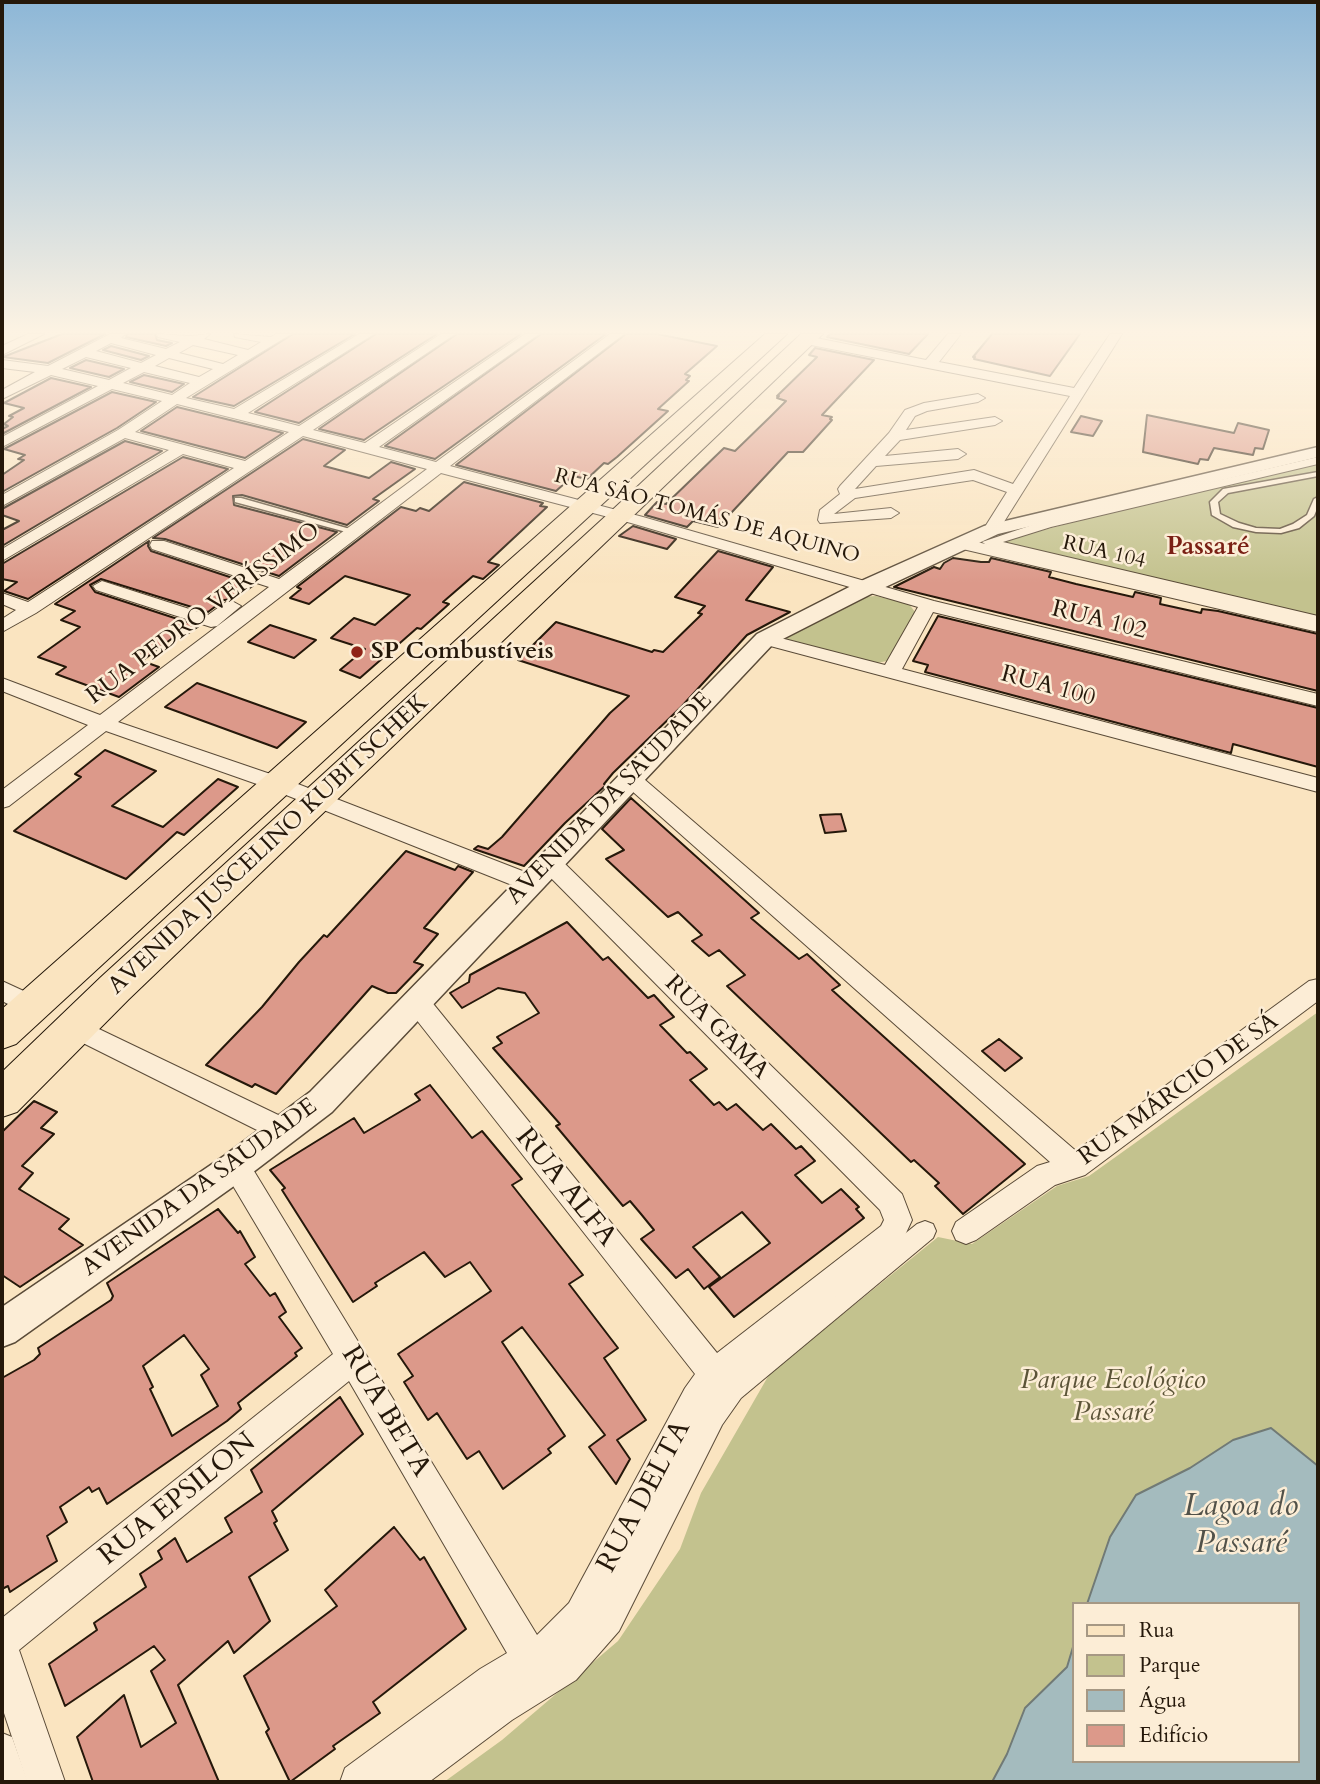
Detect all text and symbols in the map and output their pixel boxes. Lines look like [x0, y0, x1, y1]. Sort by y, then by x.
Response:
street label: RUA SÃO TOMÁS DE AQUINO [552, 464, 862, 570]
street label: RUA PEDRO VERÍSSIMO [82, 517, 326, 711]
street label: RUA 104 [1060, 531, 1148, 575]
district label: Passaré [1166, 532, 1250, 564]
street label: RUA 102 [1049, 595, 1149, 647]
place label: SP Combustíveis [371, 638, 554, 666]
marker: SP Combustíveis [349, 644, 365, 660]
street label: RUA 100 [998, 661, 1098, 713]
street label: AVENIDA DA SAUDADE [501, 687, 719, 911]
street label: AVENIDA JUSCELINO KUBITSCHEK [103, 689, 435, 1001]
street label: RUA GAMA [658, 970, 774, 1086]
street label: RUA MÁRCIO DE SÁ [1074, 1008, 1284, 1172]
street label: AVENIDA DA SAUDADE [77, 1093, 323, 1283]
street label: RUA ALFA [507, 1122, 623, 1254]
street label: RUA BETA [333, 1341, 437, 1483]
park label: Parque Ecológico Passaré [1020, 1365, 1206, 1431]
street label: RUA DELTA [591, 1415, 699, 1579]
street label: RUA EPSILON [93, 1426, 263, 1574]
water label: Lagoa do Passaré [1184, 1489, 1298, 1564]
legend [1072, 1602, 1299, 1763]
text: Rua [1139, 1616, 1174, 1645]
text: Parque [1139, 1651, 1200, 1680]
text: Água [1139, 1686, 1186, 1715]
text: Edifício [1139, 1721, 1208, 1750]

